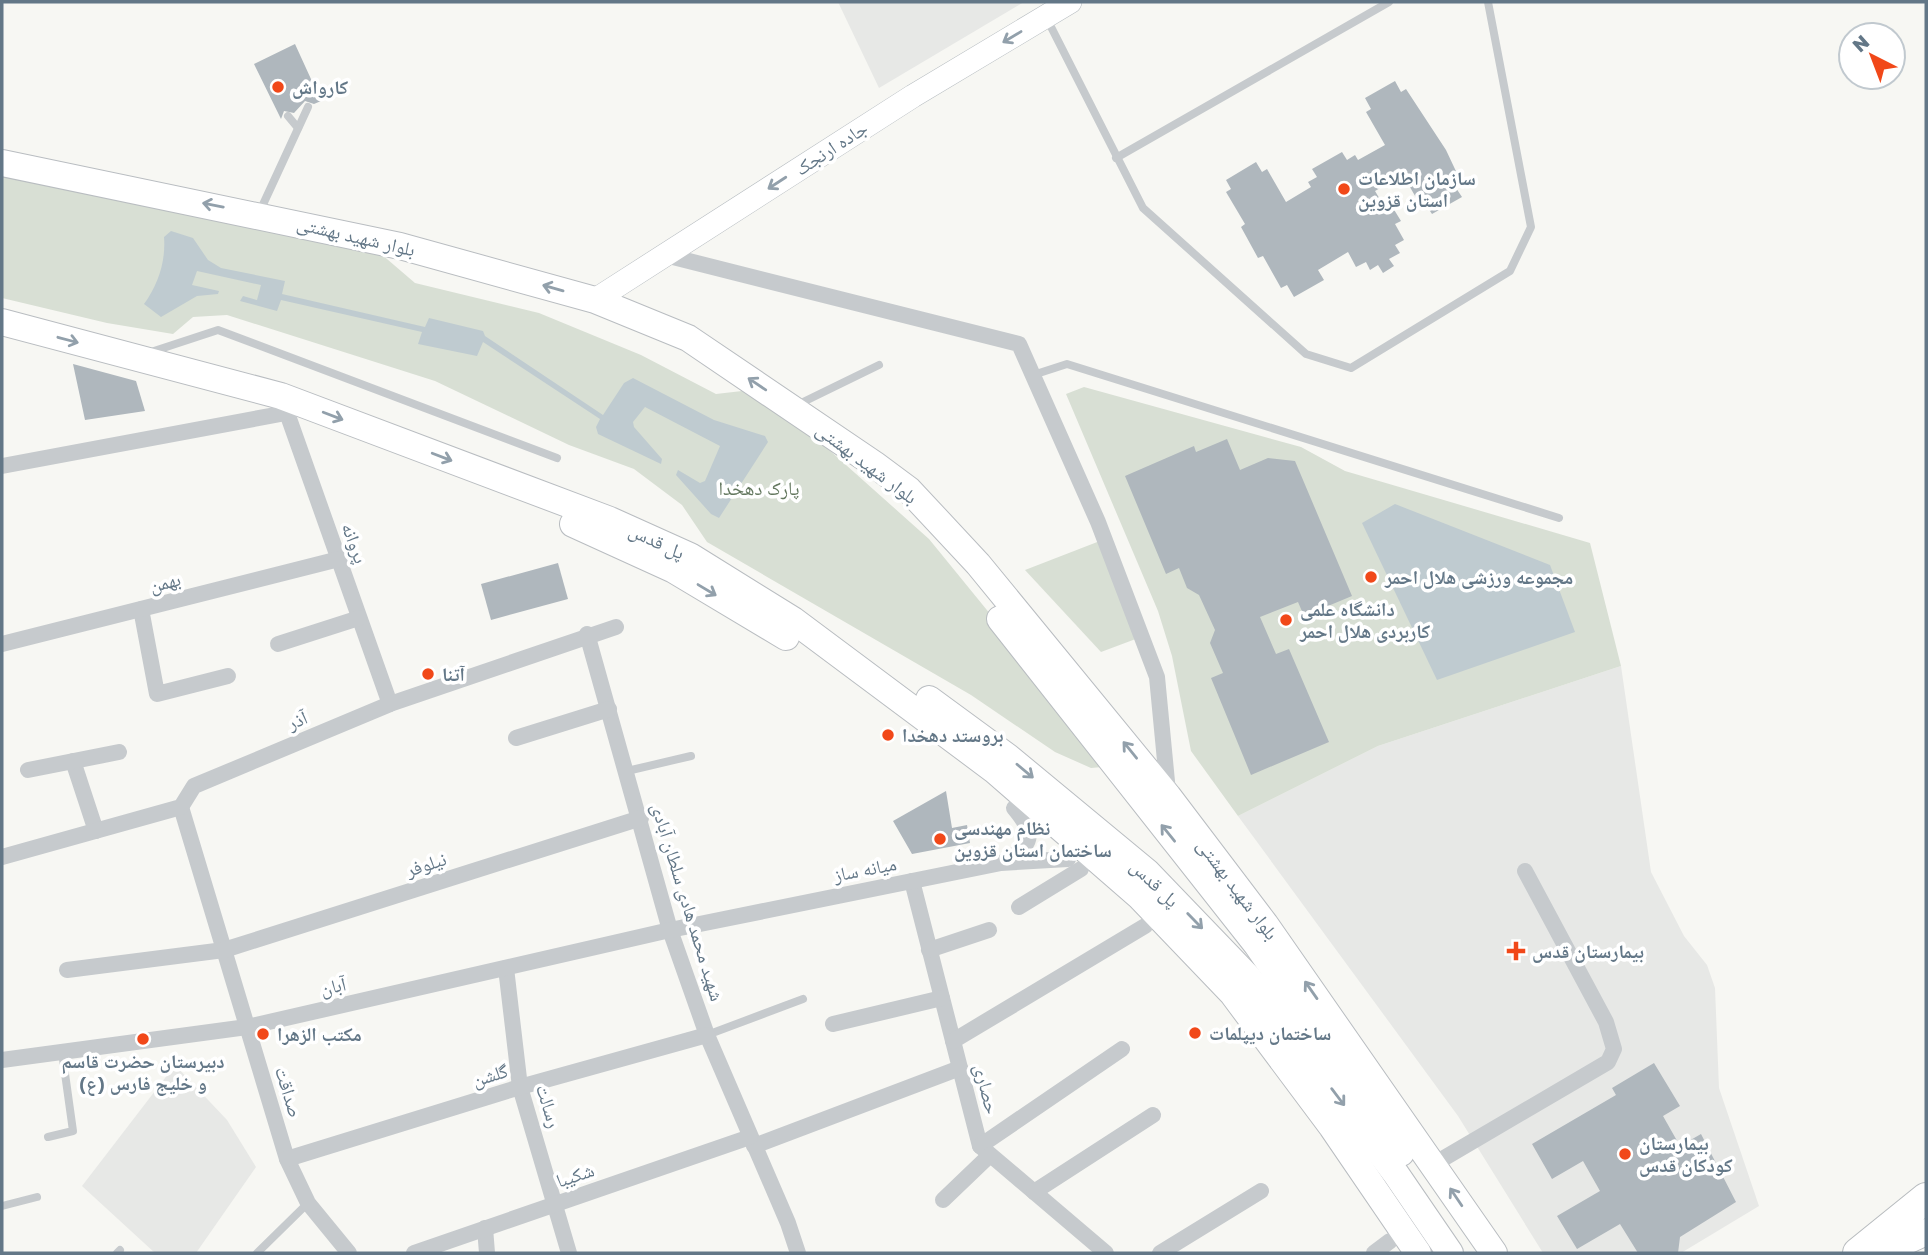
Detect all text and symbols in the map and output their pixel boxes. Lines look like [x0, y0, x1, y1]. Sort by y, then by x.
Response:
north arrow [1837, 21, 1907, 91]
one-way arrow [1002, 30, 1022, 44]
text: N [1847, 30, 1873, 56]
place label: کارواش [292, 75, 349, 99]
marker: کارواش [270, 79, 286, 95]
street label: جاده ارنجک [790, 116, 872, 180]
place label: سازمان اطلاعات استان قزوین [1358, 166, 1476, 212]
one-way arrow [768, 176, 788, 190]
marker: سازمان اطلاعات استان قزوین [1336, 181, 1352, 197]
one-way arrow [202, 198, 225, 211]
street label: بلوار شهید بهشتی [295, 211, 417, 261]
one-way arrow [542, 281, 564, 294]
one-way arrow [56, 334, 78, 347]
one-way arrow [748, 377, 767, 391]
one-way arrow [322, 410, 344, 423]
street label: بلوار شهید بهشتی [812, 417, 922, 509]
one-way arrow [431, 452, 453, 465]
park label: پارک دهخدا [719, 476, 799, 500]
street label: پل قدس [625, 518, 689, 564]
street label: پروانه [336, 519, 373, 567]
place label: مجموعه ورزشی هلال احمر [1384, 565, 1573, 589]
street label: بهمن [147, 567, 183, 597]
marker: مجموعه ورزشی هلال احمر [1363, 569, 1379, 585]
one-way arrow [697, 583, 717, 597]
place label: دانشگاه علمی کاربردی هلال احمر [1299, 597, 1431, 643]
marker: دانشگاه علمی کاربردی هلال احمر [1278, 612, 1294, 628]
place label: آتنا [442, 662, 466, 685]
marker: آتنا [420, 666, 436, 682]
street label: آذر [282, 705, 312, 735]
place label: بروستد دهخدا [902, 723, 1003, 747]
marker: بروستد دهخدا [880, 727, 896, 743]
one-way arrow [1123, 742, 1138, 760]
one-way arrow [1015, 763, 1033, 778]
street label: شهید محمد هادی سلطان آبادی [646, 800, 730, 1004]
place label: نظام مهندسی ساختمان استان قزوین [954, 816, 1112, 862]
one-way arrow [1160, 824, 1175, 842]
marker: نظام مهندسی ساختمان استان قزوین [932, 831, 948, 847]
street label: بلوار شهید بهشتی [1192, 834, 1284, 944]
street label: نیلوفر [402, 846, 449, 882]
street label: میانه ساز [831, 851, 898, 887]
street label: پل قدس [1125, 854, 1184, 912]
one-way arrow [1186, 913, 1203, 930]
place label: بیمارستان قدس [1532, 939, 1644, 963]
marker: بیمارستان قدس [1506, 941, 1526, 961]
street label: آبان [318, 971, 349, 1001]
one-way arrow [1304, 981, 1319, 1000]
place label: ساختمان دیپلمات [1209, 1021, 1331, 1045]
place label: مکتب الزهرا [277, 1022, 362, 1046]
marker: ساختمان دیپلمات [1187, 1025, 1203, 1041]
marker: مکتب الزهرا [255, 1026, 271, 1042]
marker: دبیرستان حضرت قاسم (ع) و خلیج فارس [135, 1031, 151, 1047]
place label: دبیرستان حضرت قاسم (ع) و خلیج فارس [61, 1049, 225, 1096]
street label: گلشن [469, 1058, 511, 1092]
street label: حصاری [969, 1061, 1005, 1117]
street label: صداقت [271, 1064, 308, 1120]
street label: رسالت [531, 1081, 567, 1131]
one-way arrow [1331, 1087, 1346, 1106]
place label: بیمارستان کودکان قدس [1639, 1131, 1733, 1177]
marker: بیمارستان کودکان قدس [1617, 1146, 1633, 1162]
street label: شکیبا [553, 1157, 597, 1192]
one-way arrow [1449, 1188, 1463, 1207]

